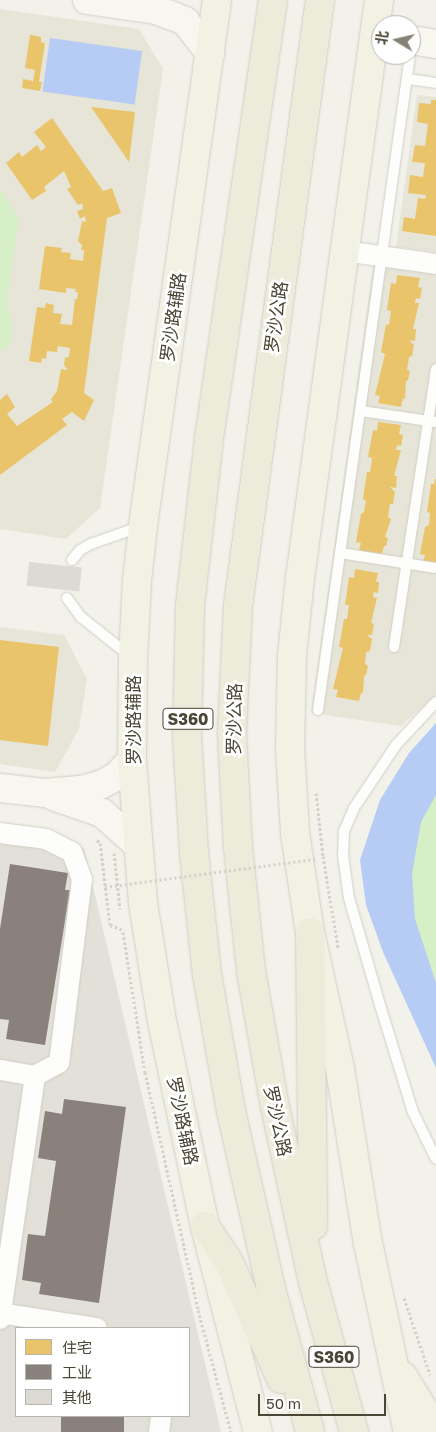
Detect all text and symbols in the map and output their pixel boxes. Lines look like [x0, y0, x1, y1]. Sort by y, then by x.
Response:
north arrow [371, 15, 421, 65]
text: 北 [372, 29, 391, 46]
street label: 罗沙路辅路 [156, 271, 190, 363]
street label: 罗沙公路 [260, 280, 292, 354]
street label: 罗沙路辅路 [122, 675, 144, 765]
street label: 罗沙公路 [223, 683, 245, 755]
road number: S360 [162, 706, 214, 732]
street label: 罗沙路辅路 [163, 1075, 203, 1167]
street label: 罗沙公路 [260, 1084, 296, 1158]
legend [15, 1327, 190, 1417]
text: 住宅 [62, 1338, 92, 1356]
road number: S360 [308, 1344, 360, 1370]
text: 工业 [62, 1363, 92, 1381]
scale bar [261, 1384, 388, 1416]
text: 其他 [62, 1388, 92, 1406]
text: 50 m [266, 1394, 301, 1412]

